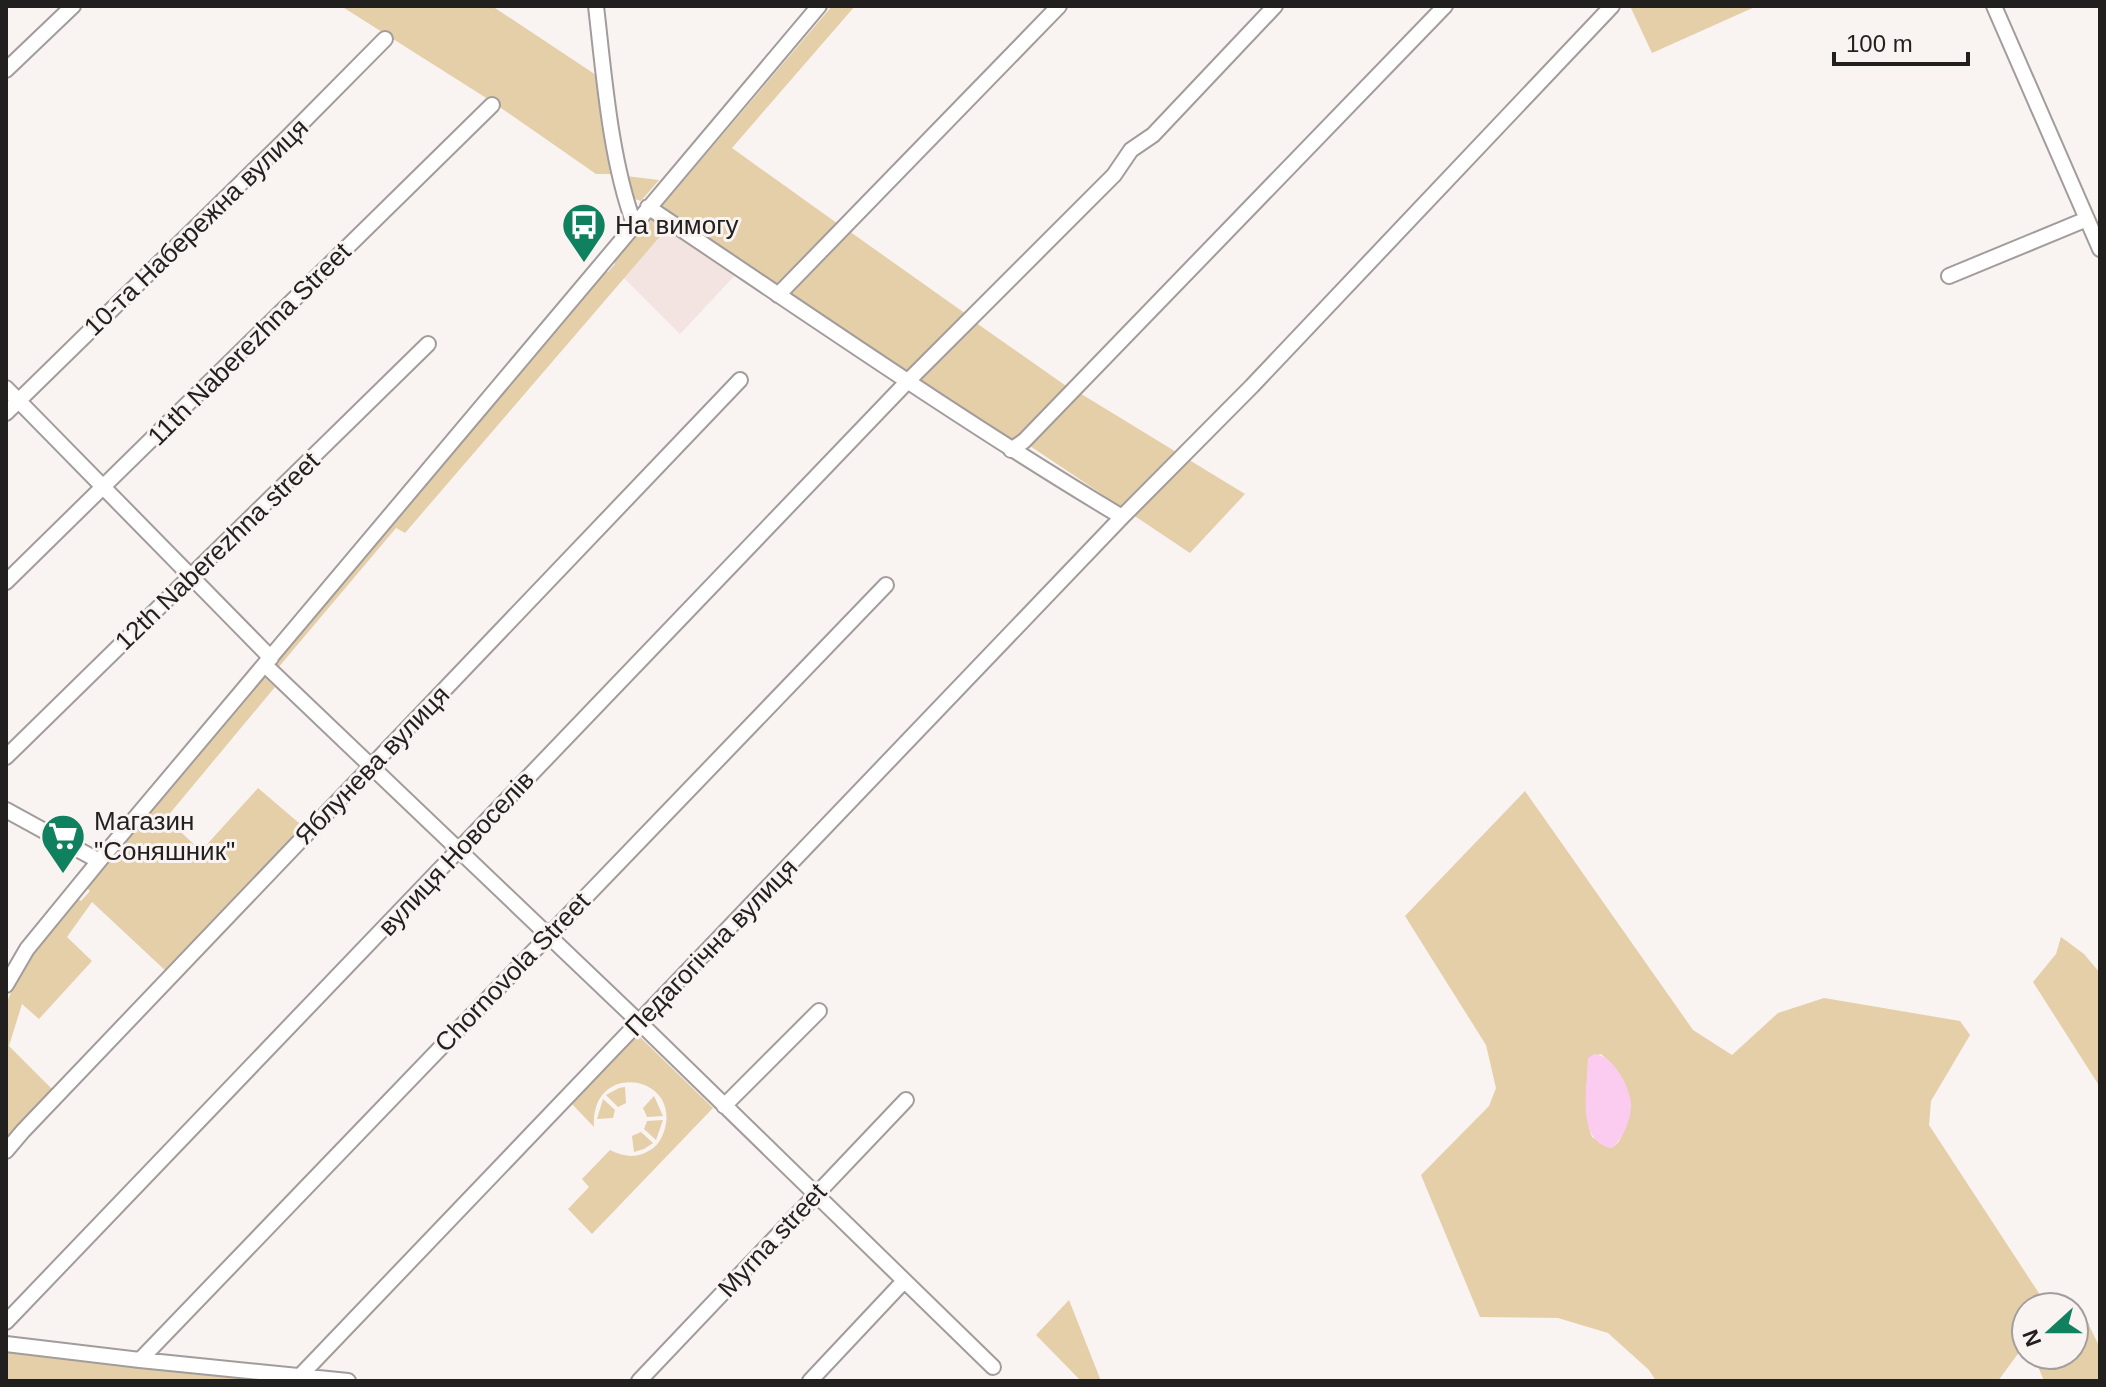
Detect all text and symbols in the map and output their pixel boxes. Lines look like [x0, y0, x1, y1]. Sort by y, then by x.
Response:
scale bar [1834, 16, 1968, 66]
text: 100 m [1846, 30, 1913, 57]
street label: 10-та Набережна вулиця [78, 112, 314, 342]
bus stop icon: На вимогу [560, 201, 608, 264]
place label: На вимогу [615, 210, 739, 240]
street label: 11th Naberezhna Street [141, 236, 357, 452]
street label: 12th Naberezhna street [109, 445, 326, 656]
street label: Яблунева вулиця [289, 679, 455, 851]
street label: вулиця Новоселів [372, 764, 540, 942]
place label: Магазин "Соняшник" [94, 806, 235, 866]
supermarket icon: Магазин "Соняшник" [39, 812, 87, 875]
street label: Педагогічна вулиця [619, 852, 803, 1042]
street label: Chornovola Street [428, 886, 596, 1058]
street label: Myrna street [712, 1176, 833, 1303]
north arrow [2010, 1291, 2090, 1371]
text: N [2017, 1326, 2046, 1350]

